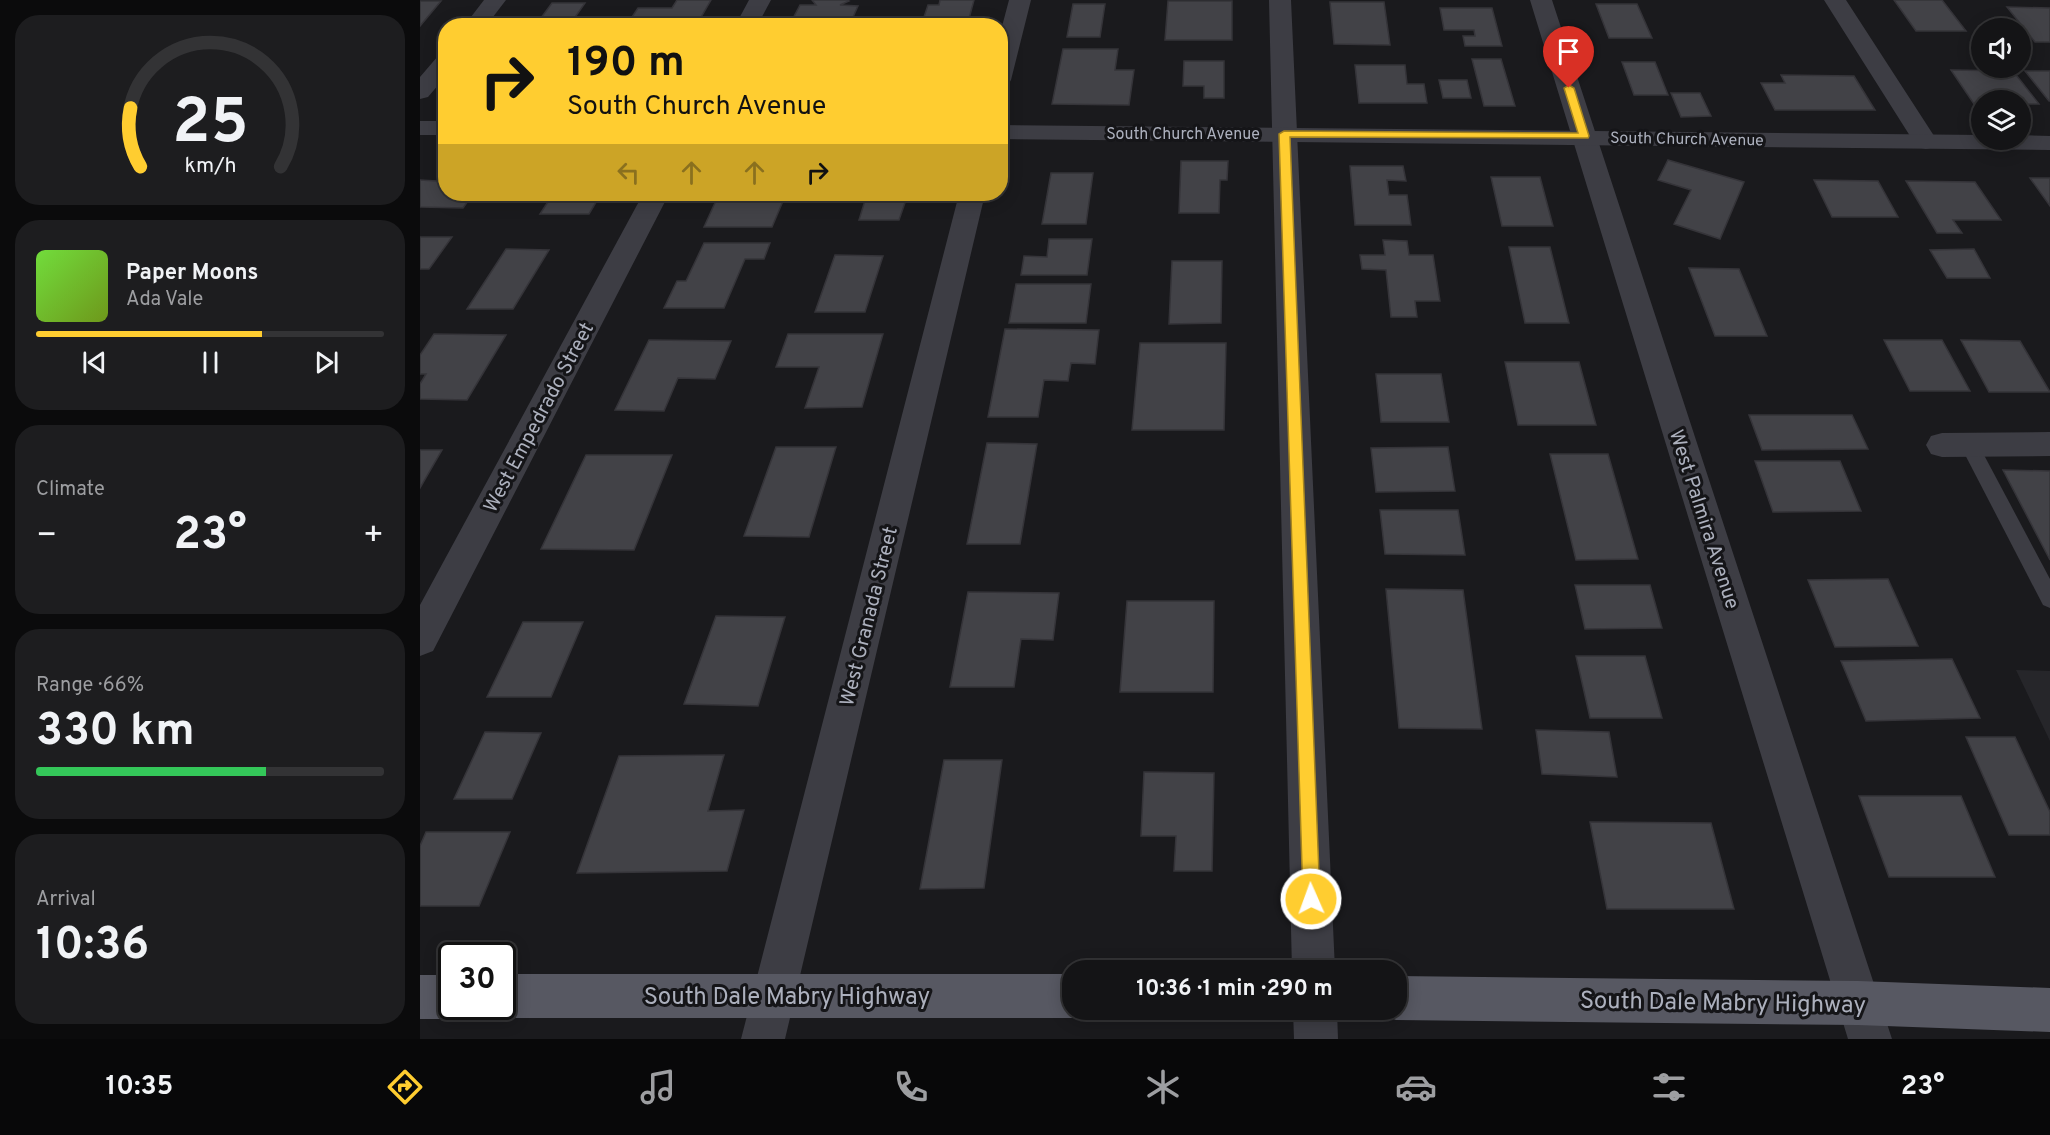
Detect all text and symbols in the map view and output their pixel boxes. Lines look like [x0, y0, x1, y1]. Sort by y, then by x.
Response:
map controls [1971, 18, 2031, 150]
button: sound [1971, 18, 2031, 78]
pin [1543, 26, 1594, 88]
icon: arrive [1552, 35, 1585, 68]
text: 190 m [567, 38, 685, 91]
icon: right [468, 42, 546, 120]
text: 25 [172, 86, 248, 165]
text: South Church Avenue [567, 90, 826, 124]
button: layers [1971, 90, 2031, 150]
street label: South Church Avenue [1106, 125, 1260, 145]
street label: South Church Avenue [1610, 129, 1764, 151]
text: km/h [184, 153, 236, 180]
icon: left [612, 156, 645, 189]
icon: ahead [675, 156, 708, 189]
icon: ahead [738, 156, 771, 189]
icon: right [801, 156, 834, 189]
text: Paper Moons [126, 260, 258, 287]
text: Ada Vale [126, 287, 203, 313]
street label: West Empedrado Street [479, 318, 601, 518]
icon: previous [78, 346, 111, 379]
icon: pause [194, 346, 227, 379]
icon: next [310, 346, 343, 379]
street label: West Palmira Avenue [1662, 427, 1744, 613]
text: Climate [36, 477, 105, 503]
text: 23° [173, 508, 247, 565]
text: − [36, 516, 57, 558]
text: + [363, 516, 384, 558]
street label: West Granada Street [835, 524, 905, 709]
text: Range · 66% [36, 673, 144, 699]
text: 330 km [36, 704, 195, 761]
position arrow [1279, 867, 1343, 931]
text: Arrival [36, 887, 96, 913]
text: 10:36 [36, 918, 149, 975]
speed limit sign: 30 [438, 942, 516, 1020]
text: 10:36 · 1 min · 290 m [1136, 976, 1333, 1003]
street label: South Dale Mabry Highway [644, 983, 930, 1013]
street label: South Dale Mabry Highway [1580, 987, 1866, 1021]
icon: directions [384, 1066, 426, 1108]
icon: music [637, 1066, 679, 1108]
icon: phone [890, 1066, 932, 1108]
icon: climate [1142, 1066, 1184, 1108]
icon: car [1395, 1066, 1437, 1108]
icon: filters [1648, 1066, 1690, 1108]
text: 10:35 [105, 1070, 173, 1104]
text: 23° [1901, 1070, 1945, 1104]

